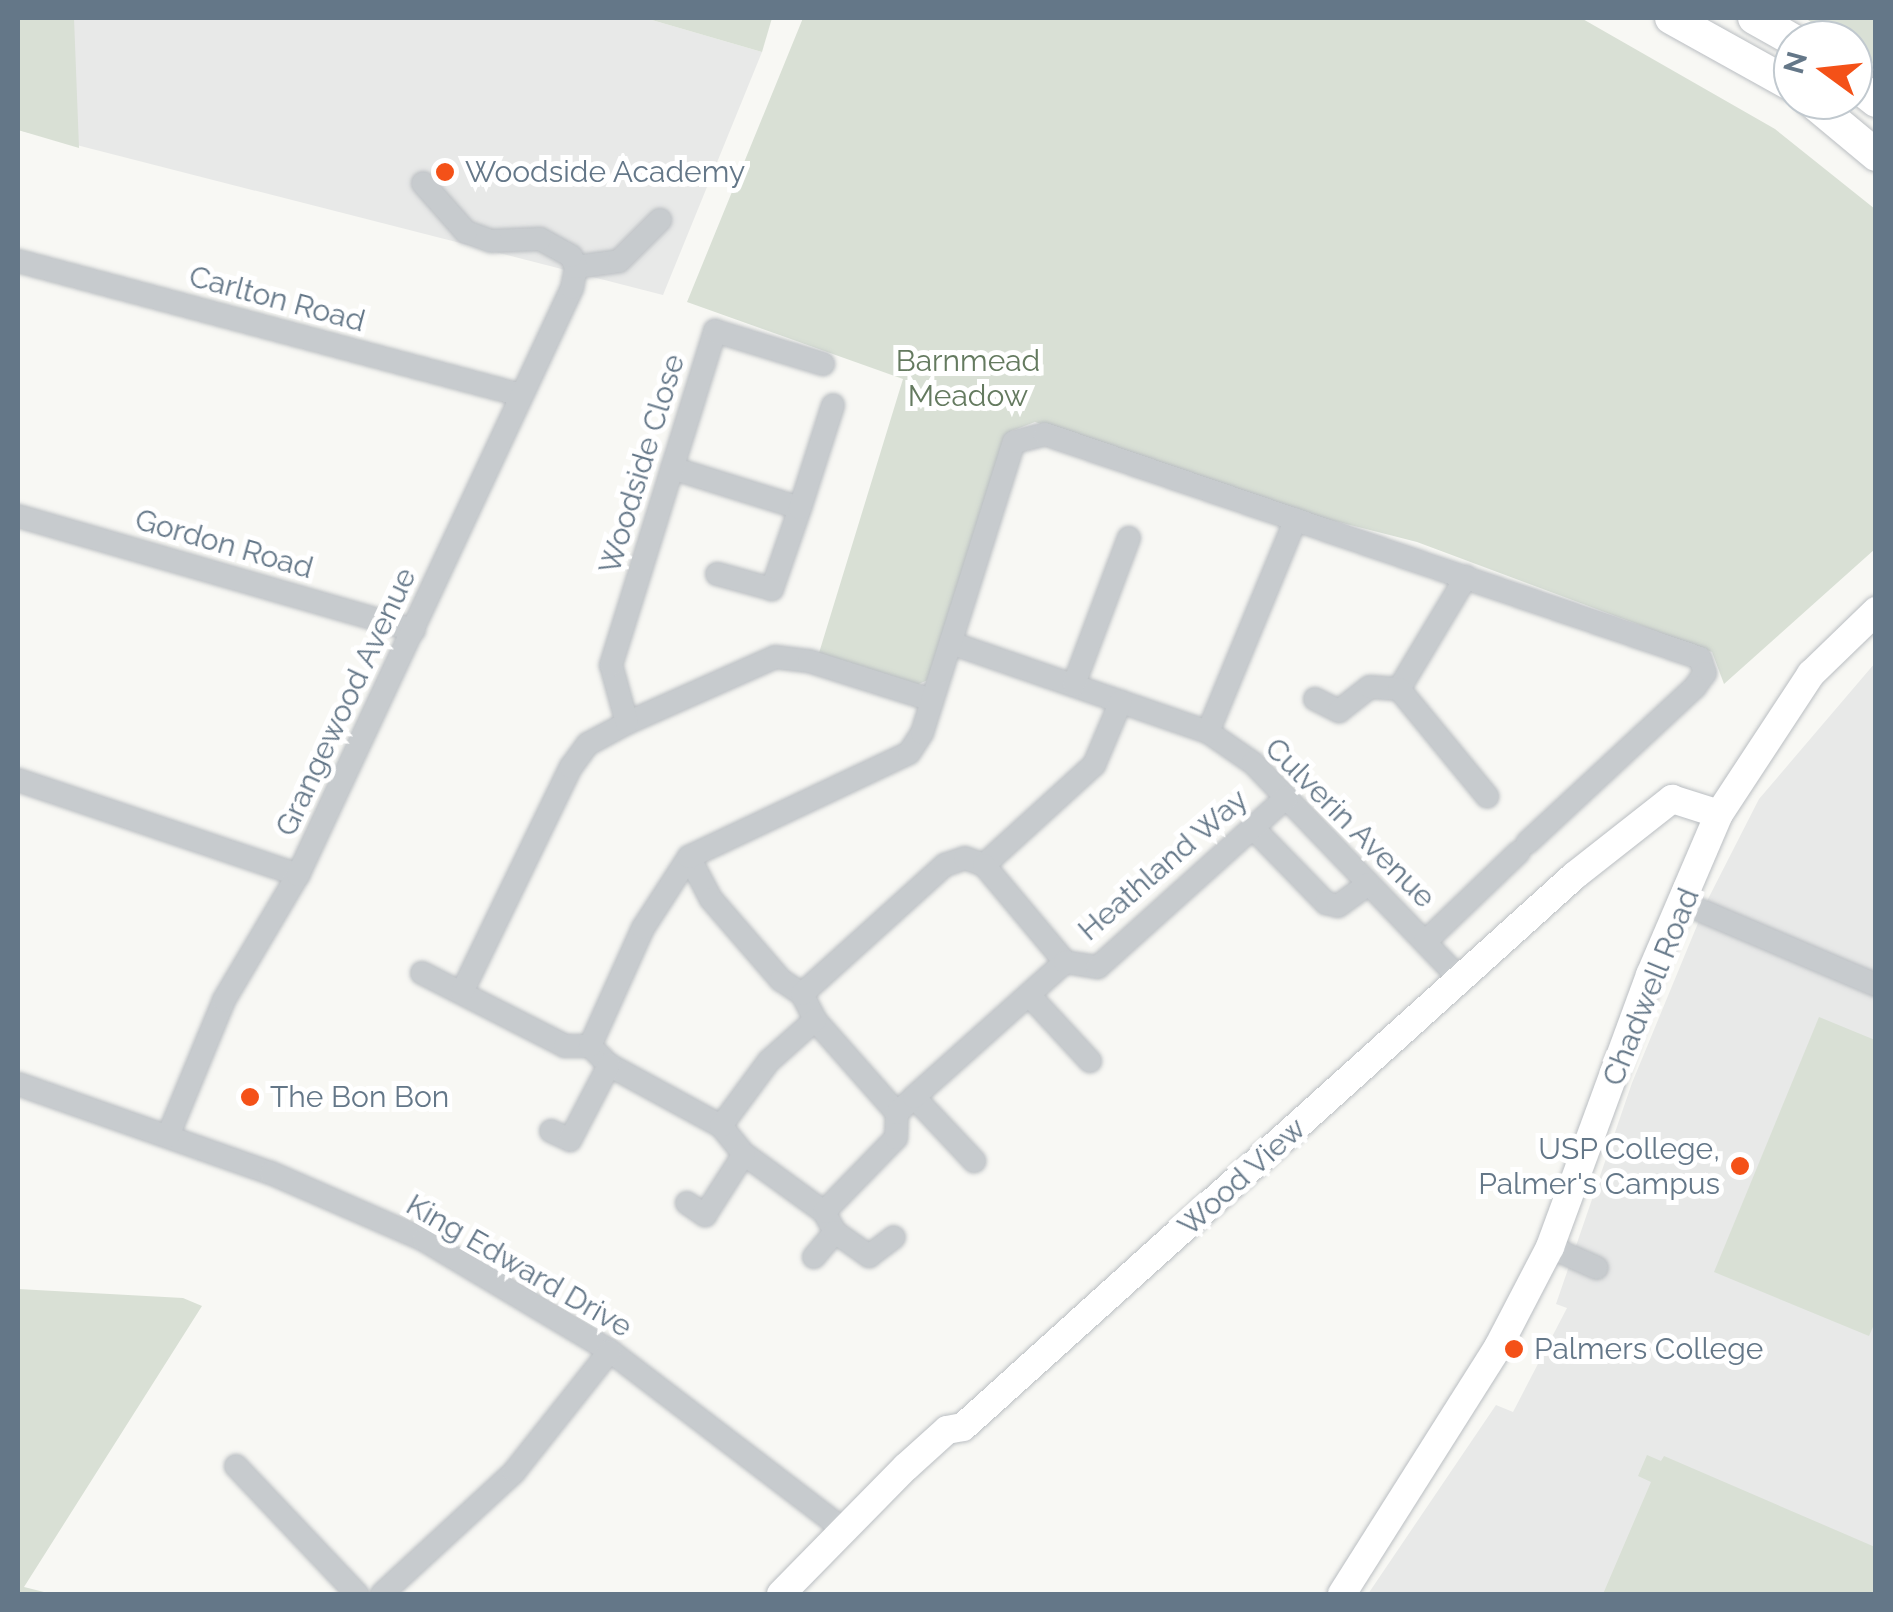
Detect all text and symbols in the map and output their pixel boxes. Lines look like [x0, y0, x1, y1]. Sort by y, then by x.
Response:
north arrow [1773, 20, 1873, 120]
text: N [1777, 48, 1814, 77]
place label: Woodside Academy [465, 154, 746, 190]
marker: Woodside Academy [434, 161, 456, 183]
street label: Carlton Road [185, 258, 369, 340]
park label: Barnmead Meadow [896, 343, 1040, 414]
street label: Woodside Close [592, 350, 692, 578]
street label: Gordon Road [131, 501, 317, 587]
street label: Grangewood Avenue [268, 562, 424, 842]
street label: Culverin Avenue [1257, 730, 1443, 916]
street label: Heathland Way [1071, 781, 1255, 949]
street label: Chadwell Road [1595, 883, 1707, 1091]
place label: The Bon Bon [270, 1079, 449, 1115]
marker: The Bon Bon [239, 1086, 261, 1108]
street label: Wood View [1171, 1110, 1313, 1244]
place label: USP College, Palmer's Campus [1478, 1131, 1720, 1202]
marker: USP College, Palmer's Campus [1729, 1155, 1751, 1177]
street label: King Edward Drive [400, 1187, 638, 1345]
place label: Palmers College [1534, 1331, 1763, 1367]
marker: Palmers College [1503, 1338, 1525, 1360]

